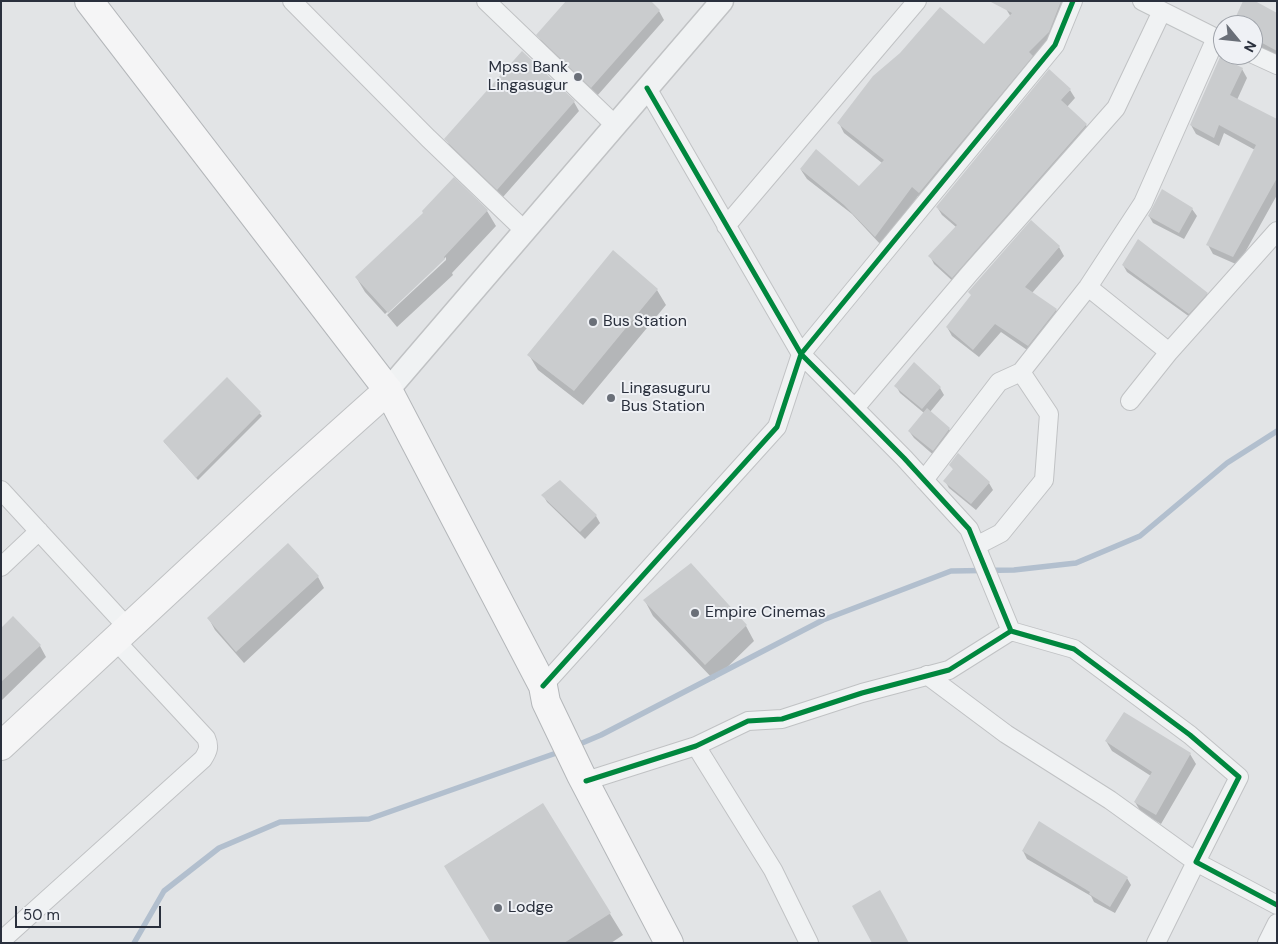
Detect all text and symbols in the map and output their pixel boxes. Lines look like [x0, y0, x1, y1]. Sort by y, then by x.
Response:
north arrow [1213, 15, 1263, 65]
text: N [1240, 38, 1261, 55]
place label: Mpss Bank Lingasugur [488, 58, 568, 96]
marker: Mpss Bank Lingasugur [572, 71, 584, 83]
place label: Bus Station [603, 312, 687, 332]
marker: Bus Station [587, 316, 599, 328]
place label: Lingasuguru Bus Station [621, 379, 710, 417]
marker: Lingasuguru Bus Station [605, 392, 617, 404]
place label: Empire Cinemas [705, 603, 826, 623]
marker: Empire Cinemas [689, 607, 701, 619]
scale bar [18, 896, 164, 928]
place label: Lodge [508, 898, 553, 918]
marker: Lodge [492, 902, 504, 914]
text: 50 m [23, 905, 60, 925]

